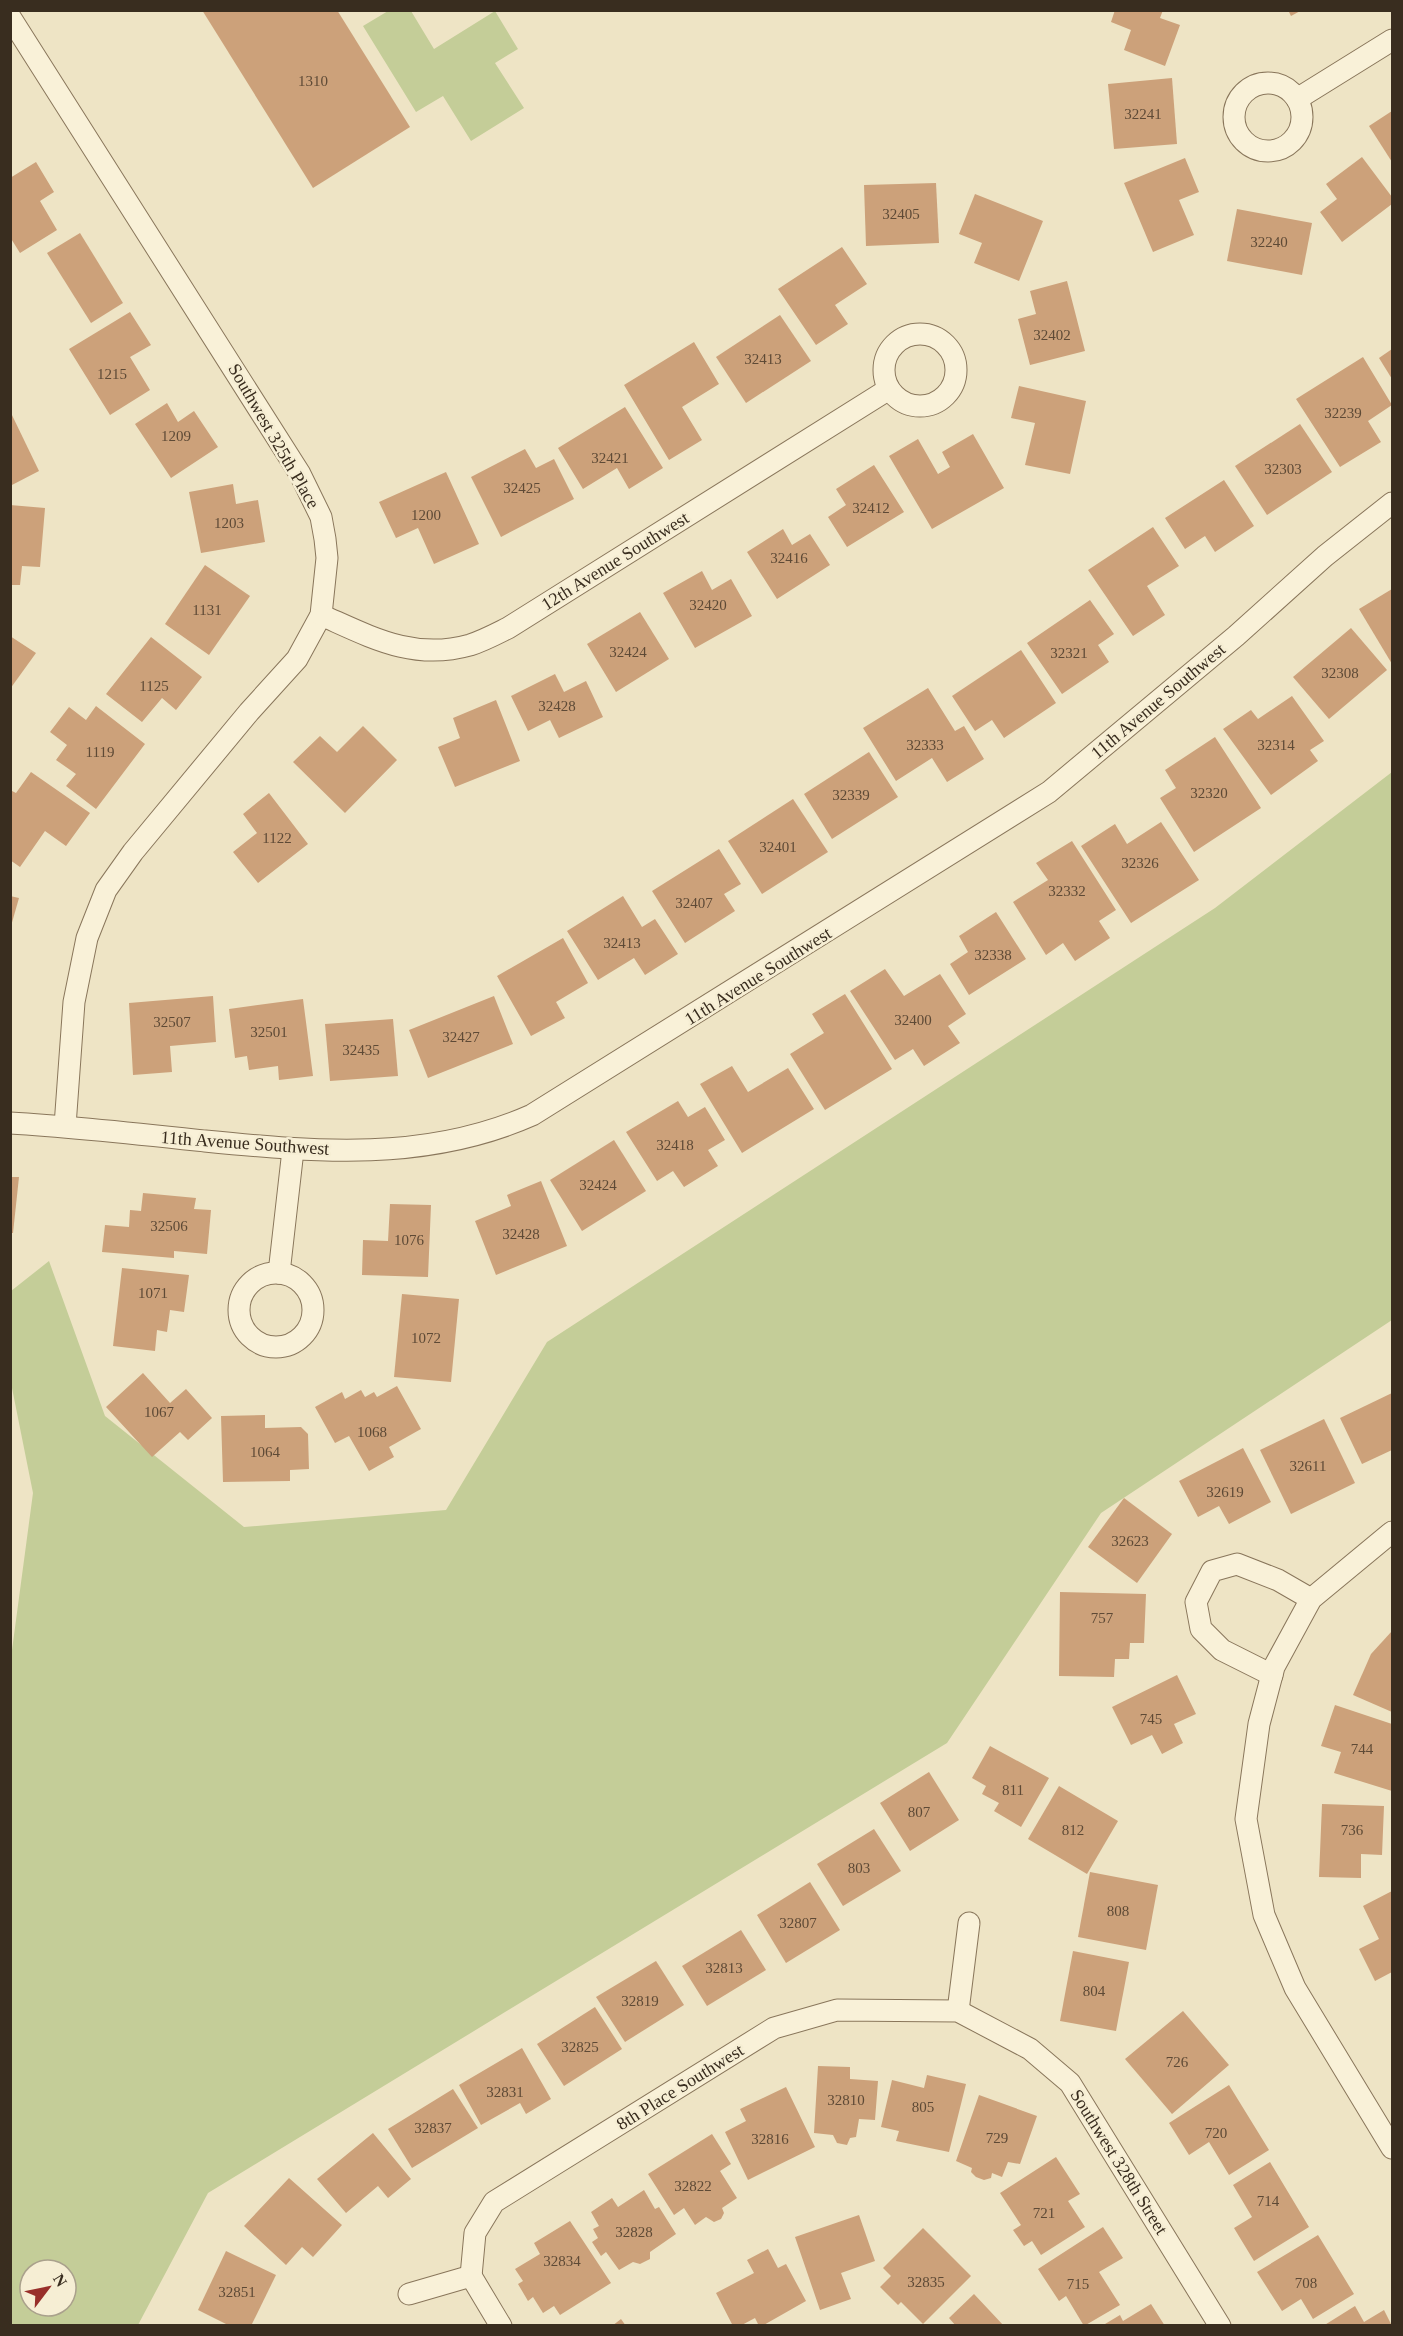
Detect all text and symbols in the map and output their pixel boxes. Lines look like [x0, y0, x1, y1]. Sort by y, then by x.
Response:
house number: 1310 [298, 73, 328, 89]
house number: 32241 [1124, 106, 1162, 122]
house number: 32405 [882, 206, 920, 222]
house number: 32240 [1250, 234, 1288, 250]
house number: 32402 [1033, 327, 1071, 343]
house number: 32413 [744, 351, 782, 367]
street label: Southwest 325th Place [224, 360, 324, 512]
house number: 1215 [97, 366, 127, 382]
house number: 32239 [1324, 405, 1362, 421]
house number: 1209 [161, 428, 191, 444]
house number: 32421 [591, 450, 629, 466]
house number: 32303 [1264, 461, 1302, 477]
house number: 32425 [503, 480, 541, 496]
house number: 32412 [852, 500, 890, 516]
house number: 1200 [411, 507, 441, 523]
street label: 12th Avenue Southwest [538, 508, 692, 614]
house number: 1203 [214, 515, 244, 531]
house number: 32416 [770, 550, 808, 566]
house number: 32420 [689, 597, 727, 613]
house number: 1131 [192, 602, 222, 618]
street label: 11th Avenue Southwest [1087, 639, 1229, 763]
house number: 32424 [609, 644, 647, 660]
house number: 32321 [1050, 645, 1088, 661]
house number: 32308 [1321, 665, 1359, 681]
house number: 1125 [139, 678, 169, 694]
house number: 32428 [538, 698, 576, 714]
house number: 32333 [906, 737, 944, 753]
house number: 32314 [1257, 737, 1295, 753]
house number: 1119 [86, 744, 114, 760]
house number: 32320 [1190, 785, 1228, 801]
house number: 32339 [832, 787, 870, 803]
house number: 1122 [262, 830, 292, 846]
house number: 32401 [759, 839, 797, 855]
house number: 32326 [1121, 855, 1159, 871]
house number: 32332 [1048, 883, 1086, 899]
house number: 32407 [675, 895, 713, 911]
street label: 11th Avenue Southwest [681, 923, 835, 1029]
house number: 32413 [603, 935, 641, 951]
house number: 32338 [974, 947, 1012, 963]
house number: 32400 [894, 1012, 932, 1028]
house number: 32507 [153, 1014, 191, 1030]
house number: 32501 [250, 1024, 288, 1040]
house number: 32427 [442, 1029, 480, 1045]
house number: 32435 [342, 1042, 380, 1058]
street label: 11th Avenue Southwest [160, 1127, 330, 1159]
house number: 32418 [656, 1137, 694, 1153]
house number: 32424 [579, 1177, 617, 1193]
house number: 32506 [150, 1218, 188, 1234]
house number: 32428 [502, 1226, 540, 1242]
house number: 1076 [394, 1232, 425, 1248]
house number: 1071 [138, 1285, 168, 1301]
house number: 1072 [411, 1330, 441, 1346]
house number: 1067 [144, 1404, 175, 1420]
house number: 1068 [357, 1424, 387, 1440]
house number: 1064 [250, 1444, 281, 1460]
house number: 32611 [1290, 1458, 1326, 1474]
house number: 32619 [1206, 1484, 1244, 1500]
house number: 32623 [1111, 1533, 1149, 1549]
house number: 757 [1091, 1610, 1114, 1626]
house number: 745 [1140, 1711, 1162, 1727]
house number: 744 [1351, 1741, 1374, 1757]
house number: 811 [1002, 1782, 1024, 1798]
house number: 807 [908, 1804, 931, 1820]
house number: 812 [1062, 1822, 1084, 1838]
house number: 736 [1341, 1822, 1364, 1838]
house number: 803 [848, 1860, 870, 1876]
house number: 808 [1107, 1903, 1129, 1919]
house number: 32807 [779, 1915, 817, 1931]
house number: 32813 [705, 1960, 743, 1976]
house number: 804 [1083, 1983, 1106, 1999]
house number: 32819 [621, 1993, 659, 2009]
house number: 32825 [561, 2039, 599, 2055]
street label: 8th Place Southwest [613, 2040, 747, 2134]
house number: 726 [1166, 2054, 1189, 2070]
house number: 32831 [486, 2084, 524, 2100]
street label: Southwest 328th Street [1066, 2086, 1172, 2238]
house number: 32810 [827, 2092, 865, 2108]
house number: 805 [912, 2099, 934, 2115]
house number: 32837 [414, 2120, 452, 2136]
house number: 720 [1205, 2125, 1227, 2141]
house number: 729 [986, 2130, 1008, 2146]
house number: 32816 [751, 2131, 789, 2147]
house number: 32822 [674, 2178, 712, 2194]
house number: 714 [1257, 2193, 1280, 2209]
house number: 721 [1033, 2205, 1055, 2221]
house number: 32828 [615, 2224, 653, 2240]
house number: 32834 [543, 2253, 581, 2269]
north arrow [18, 2258, 78, 2318]
text: N [50, 2271, 71, 2290]
house number: 32835 [907, 2274, 945, 2290]
house number: 708 [1295, 2275, 1317, 2291]
house number: 715 [1067, 2276, 1089, 2292]
house number: 32851 [218, 2284, 256, 2300]

